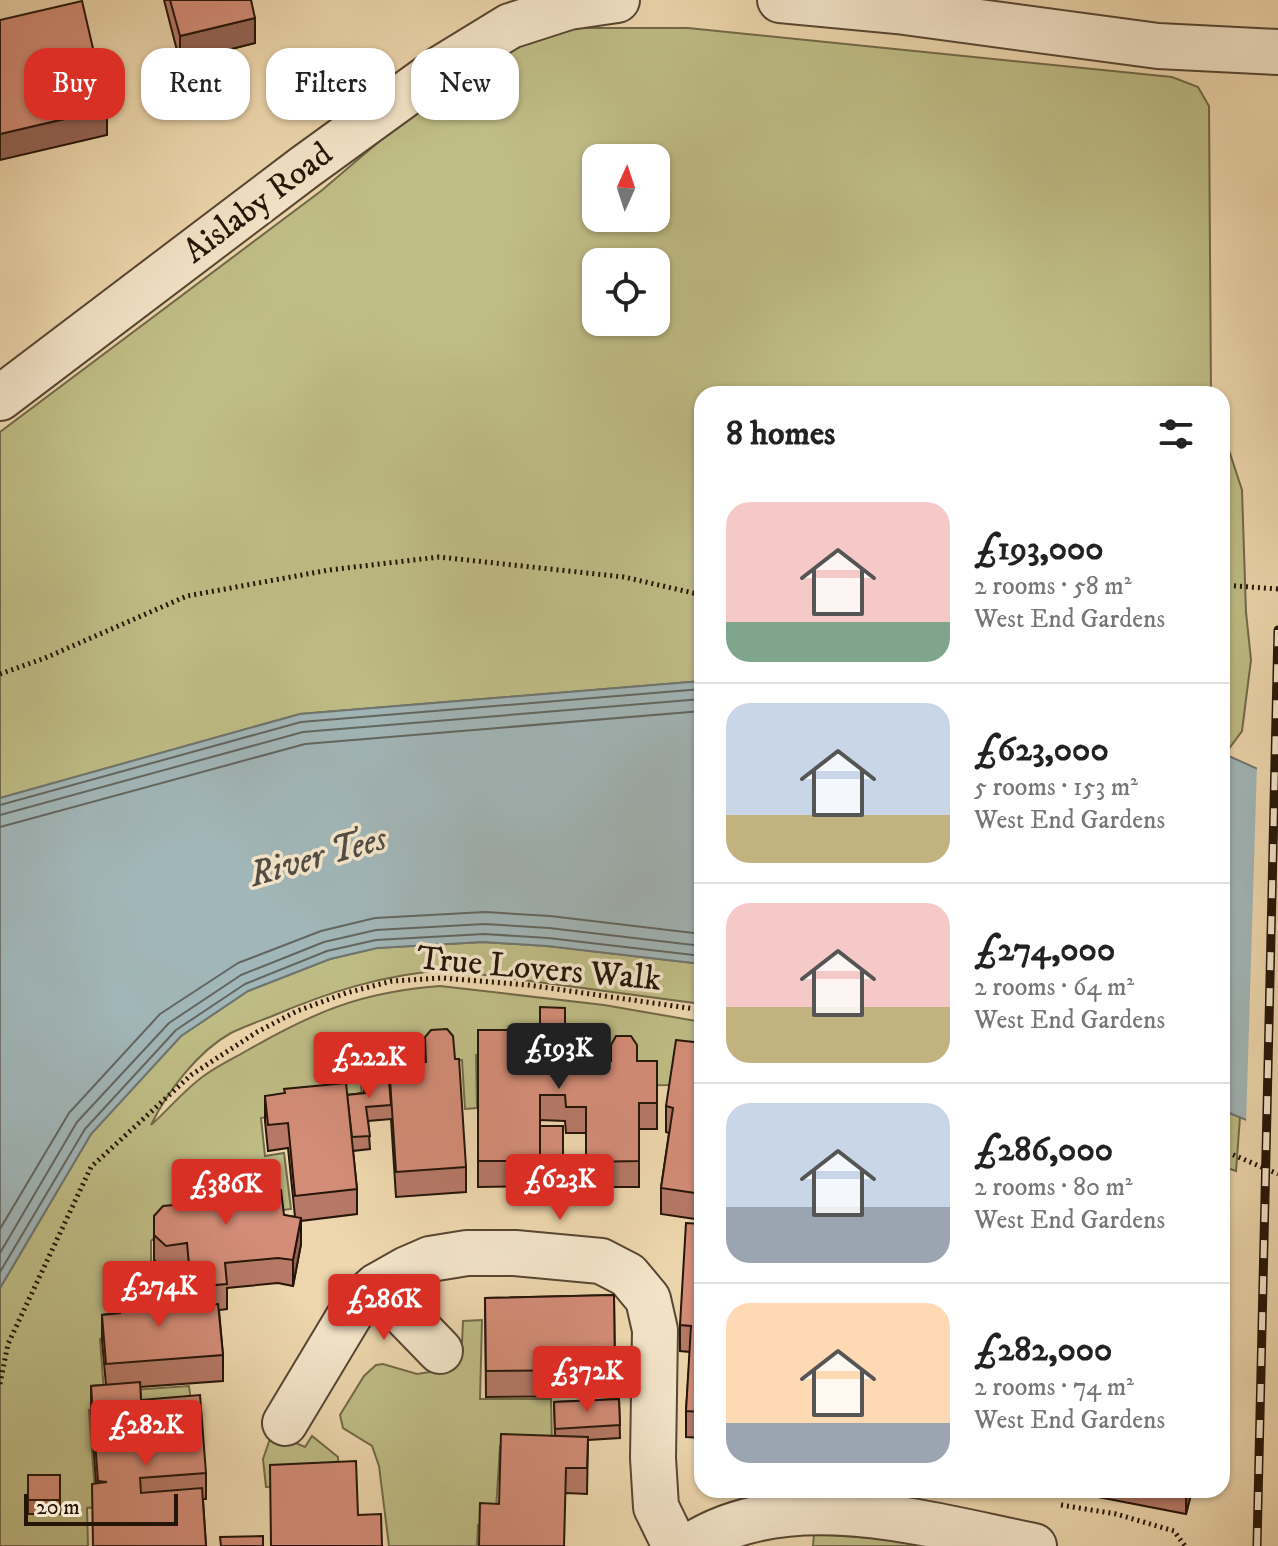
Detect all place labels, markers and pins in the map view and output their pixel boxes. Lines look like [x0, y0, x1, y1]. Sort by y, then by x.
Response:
pin: £193K [503, 1023, 615, 1091]
pin: £222K [313, 1032, 425, 1100]
pin: £623K [504, 1154, 616, 1222]
pin: £386K [170, 1159, 282, 1227]
pin: £274K [103, 1261, 215, 1329]
pin: £286K [328, 1274, 440, 1342]
pin: £372K [531, 1346, 643, 1414]
pin: £282K [90, 1400, 202, 1468]

